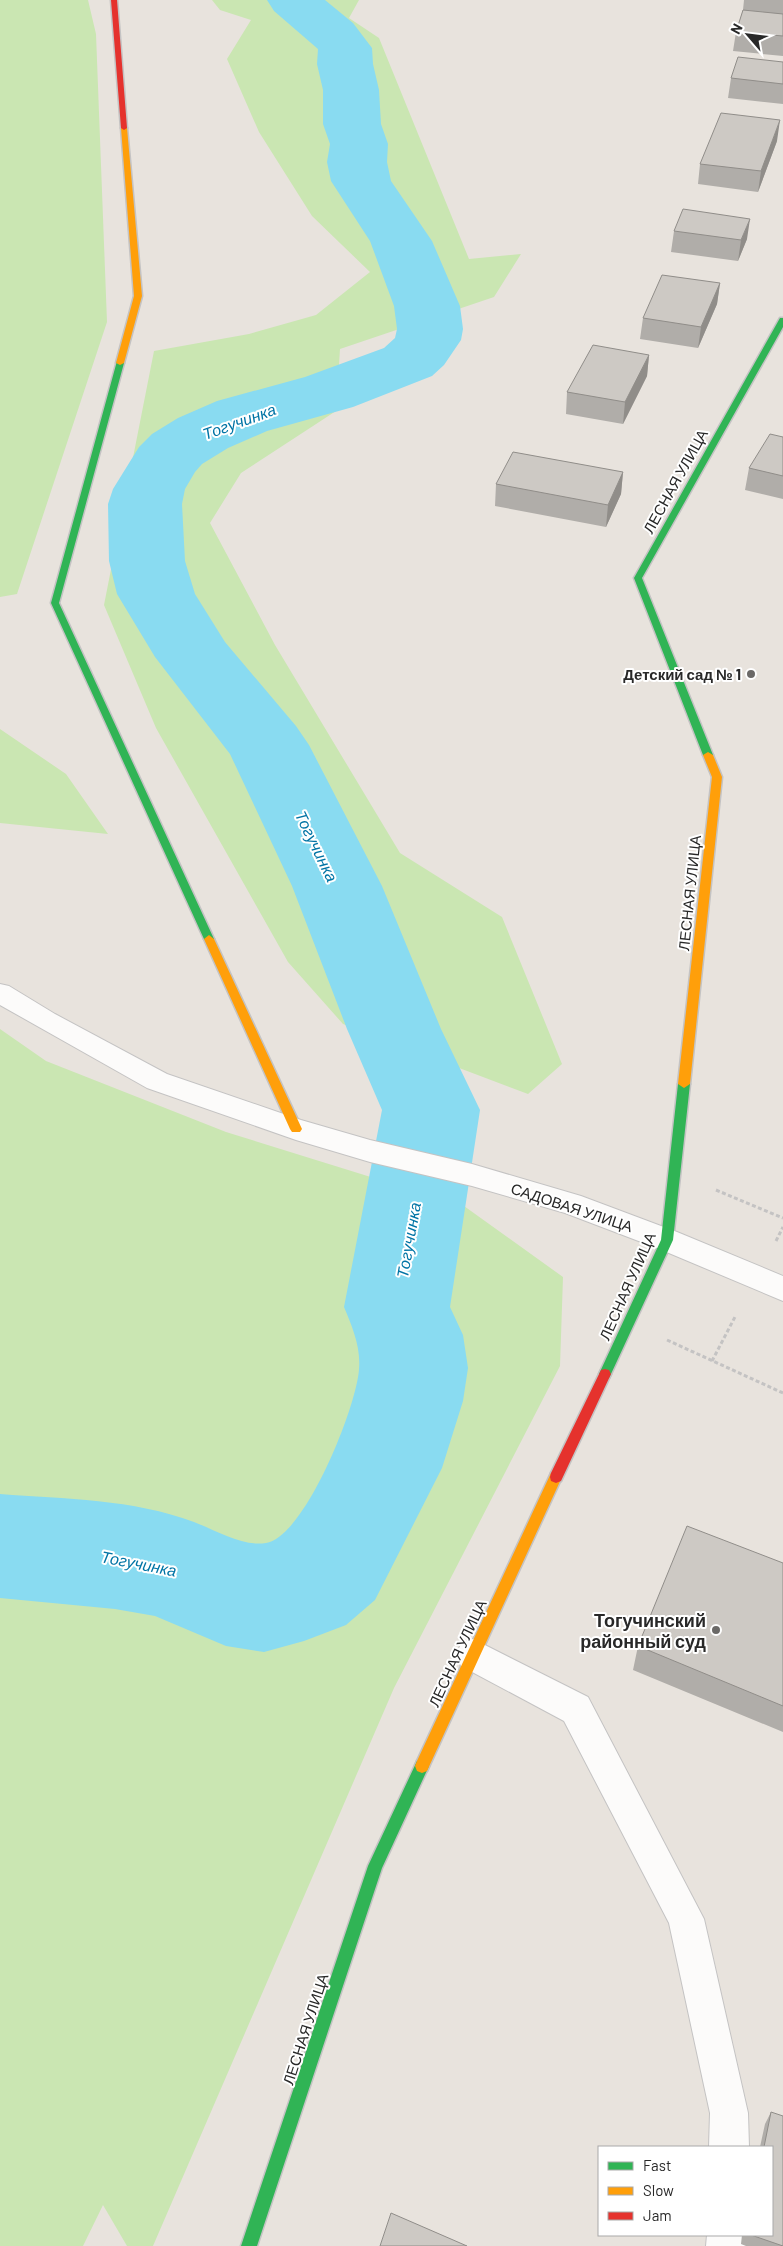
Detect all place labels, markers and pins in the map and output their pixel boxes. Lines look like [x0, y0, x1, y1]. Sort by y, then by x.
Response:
place label: Детский сад № 1 [623, 665, 741, 683]
marker: Детский сад № 1 [745, 668, 757, 680]
place label: Тогучинский районный суд [580, 1609, 707, 1652]
marker: Тогучинский районный суд [710, 1624, 722, 1636]

